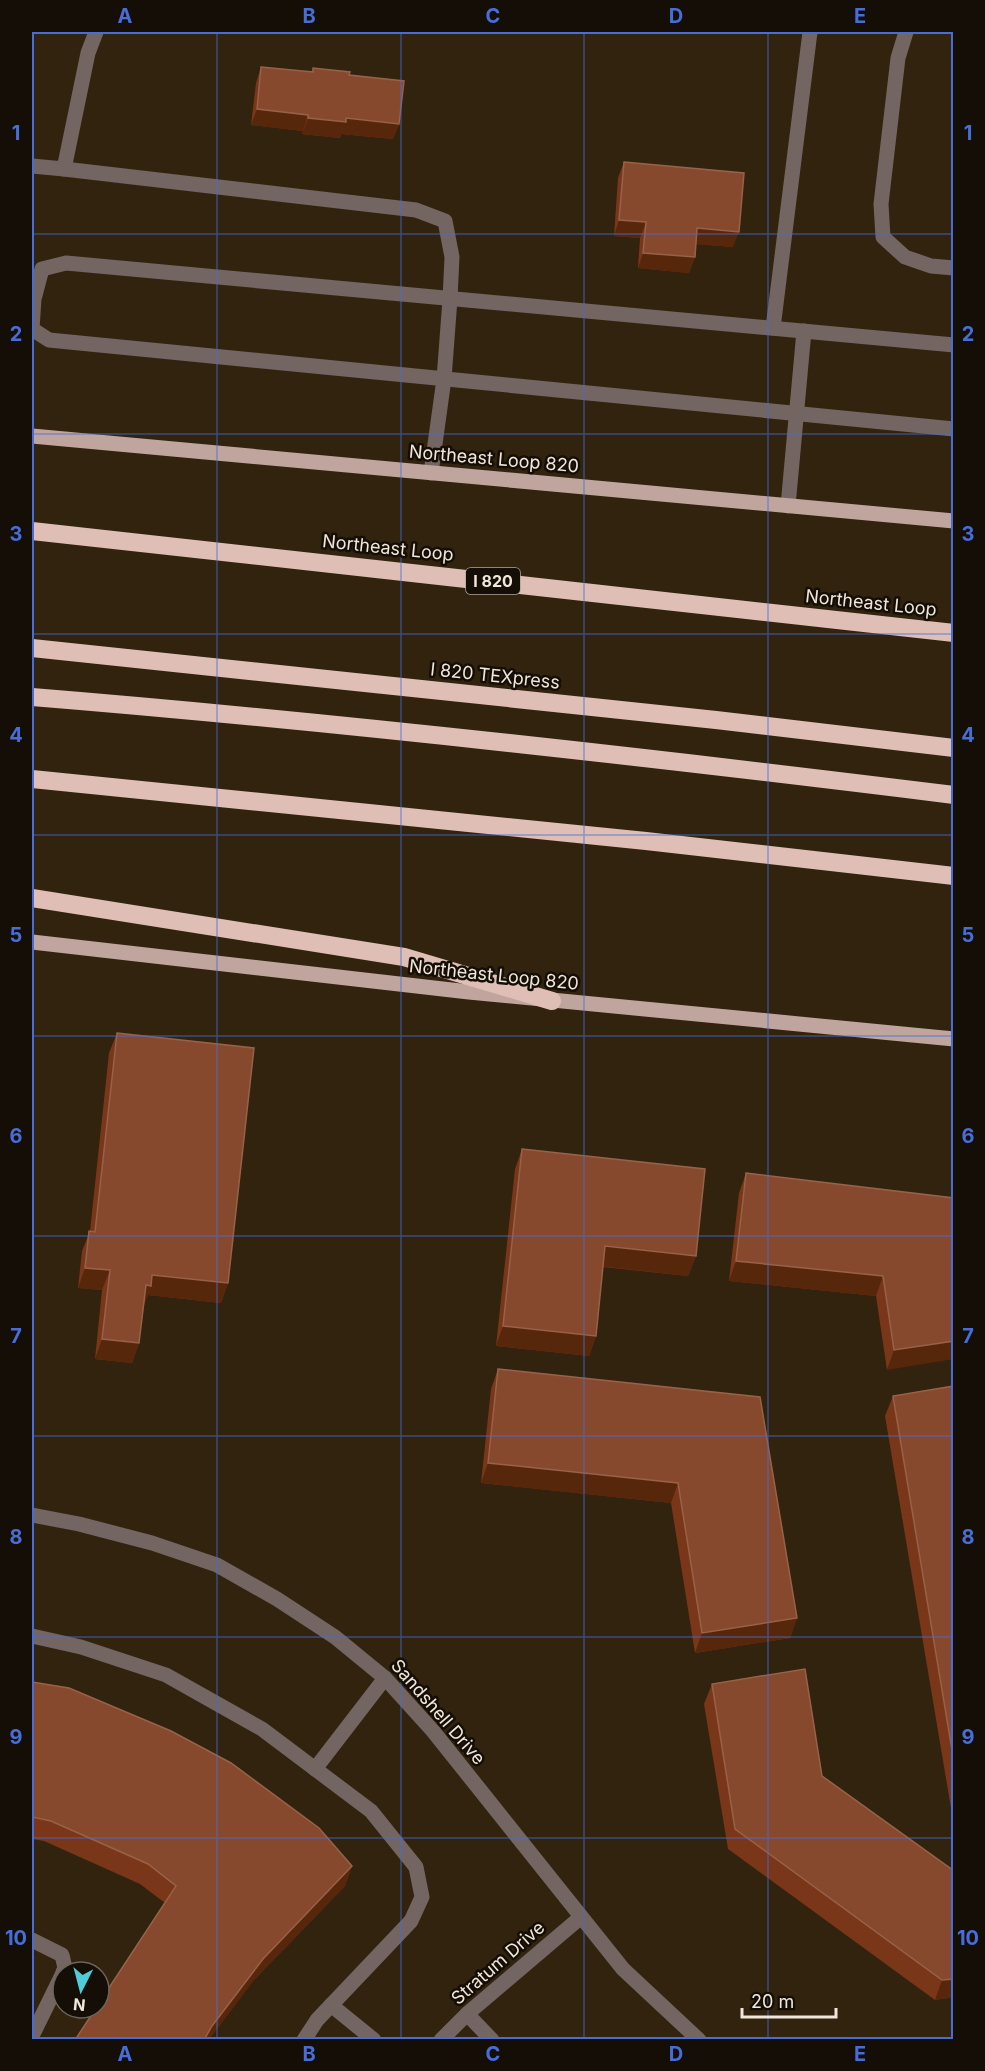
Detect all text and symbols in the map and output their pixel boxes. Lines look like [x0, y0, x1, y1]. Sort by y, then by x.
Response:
text: A [118, 4, 133, 28]
text: B [302, 4, 316, 28]
text: C [486, 4, 500, 28]
text: D [669, 4, 683, 28]
text: E [854, 4, 866, 28]
text: 1 [12, 121, 20, 145]
text: 1 [964, 121, 972, 145]
text: 2 [10, 322, 22, 346]
text: 2 [962, 322, 974, 346]
street label: Northeast Loop 820 [408, 441, 580, 476]
text: 3 [10, 522, 22, 546]
text: 3 [962, 522, 974, 546]
street label: Northeast Loop [321, 530, 455, 565]
road number: I 820 [466, 568, 520, 594]
street label: Northeast Loop [804, 585, 938, 620]
street label: I 820 TEXpress [429, 658, 561, 693]
text: 4 [9, 723, 23, 747]
text: 4 [961, 723, 975, 747]
text: 5 [10, 923, 22, 947]
text: 5 [962, 923, 974, 947]
street label: Northeast Loop 820 [408, 955, 580, 994]
text: 6 [10, 1124, 23, 1148]
text: 6 [962, 1124, 975, 1148]
text: 7 [10, 1324, 22, 1348]
text: 7 [962, 1324, 974, 1348]
text: 8 [9, 1525, 23, 1549]
text: 8 [961, 1525, 975, 1549]
street label: Sandshell Drive [387, 1655, 490, 1769]
text: 9 [10, 1725, 23, 1749]
text: 9 [962, 1725, 975, 1749]
street label: Stratum Drive [447, 1917, 548, 2009]
text: 10 [5, 1926, 27, 1950]
text: 10 [957, 1926, 979, 1950]
north arrow [51, 1960, 111, 2020]
scale bar [742, 1981, 836, 2019]
text: 20 m [751, 1991, 794, 2012]
text: N [72, 1994, 87, 2016]
text: A [118, 2042, 133, 2066]
text: B [302, 2042, 316, 2066]
text: C [486, 2042, 500, 2066]
text: D [669, 2042, 683, 2066]
text: E [854, 2042, 866, 2066]

